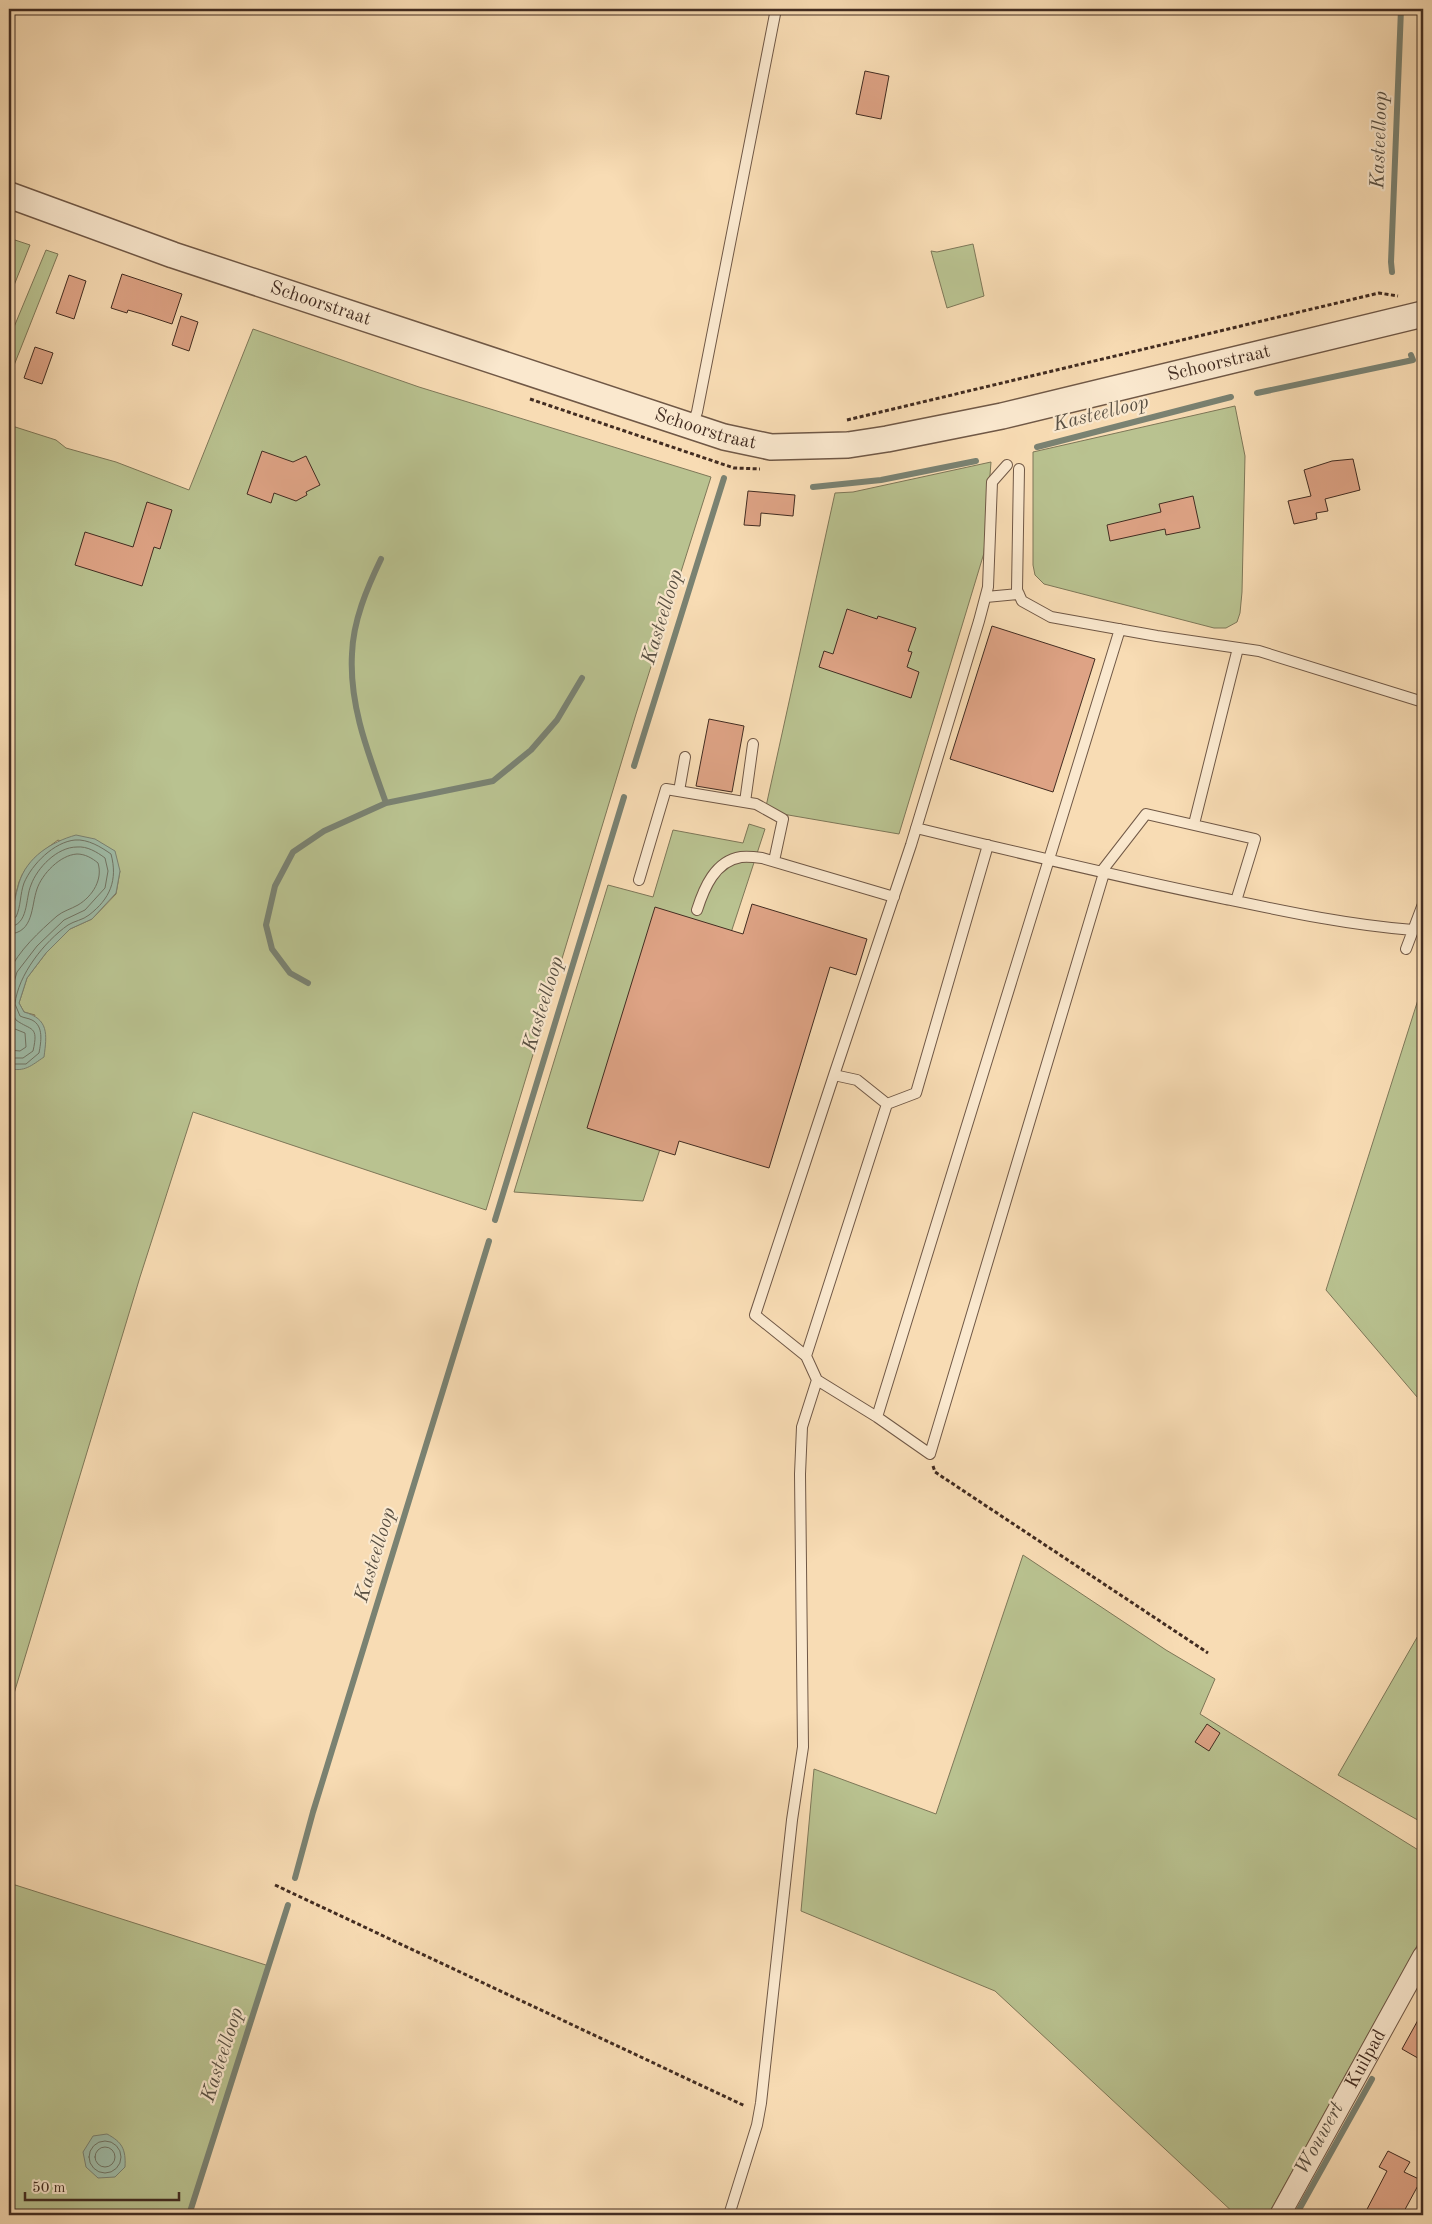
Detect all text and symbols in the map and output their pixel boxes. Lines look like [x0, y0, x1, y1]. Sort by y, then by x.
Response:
water label: Kasteelloop [1368, 91, 1392, 190]
street label: Schoorstraat [268, 278, 373, 329]
street label: Schoorstraat [1166, 342, 1272, 385]
water label: Kasteelloop [1050, 392, 1151, 436]
street label: Schoorstraat [652, 405, 758, 453]
water label: Kasteelloop [639, 567, 687, 668]
water label: Kasteelloop [520, 954, 568, 1055]
water label: Kasteelloop [352, 1505, 400, 1606]
water label: Kasteelloop [198, 2005, 248, 2106]
street label: Kuilpad [1342, 2027, 1390, 2092]
water label: Wouwert [1292, 2099, 1348, 2179]
scale bar [25, 2169, 179, 2201]
text: 50 m [32, 2181, 66, 2196]

